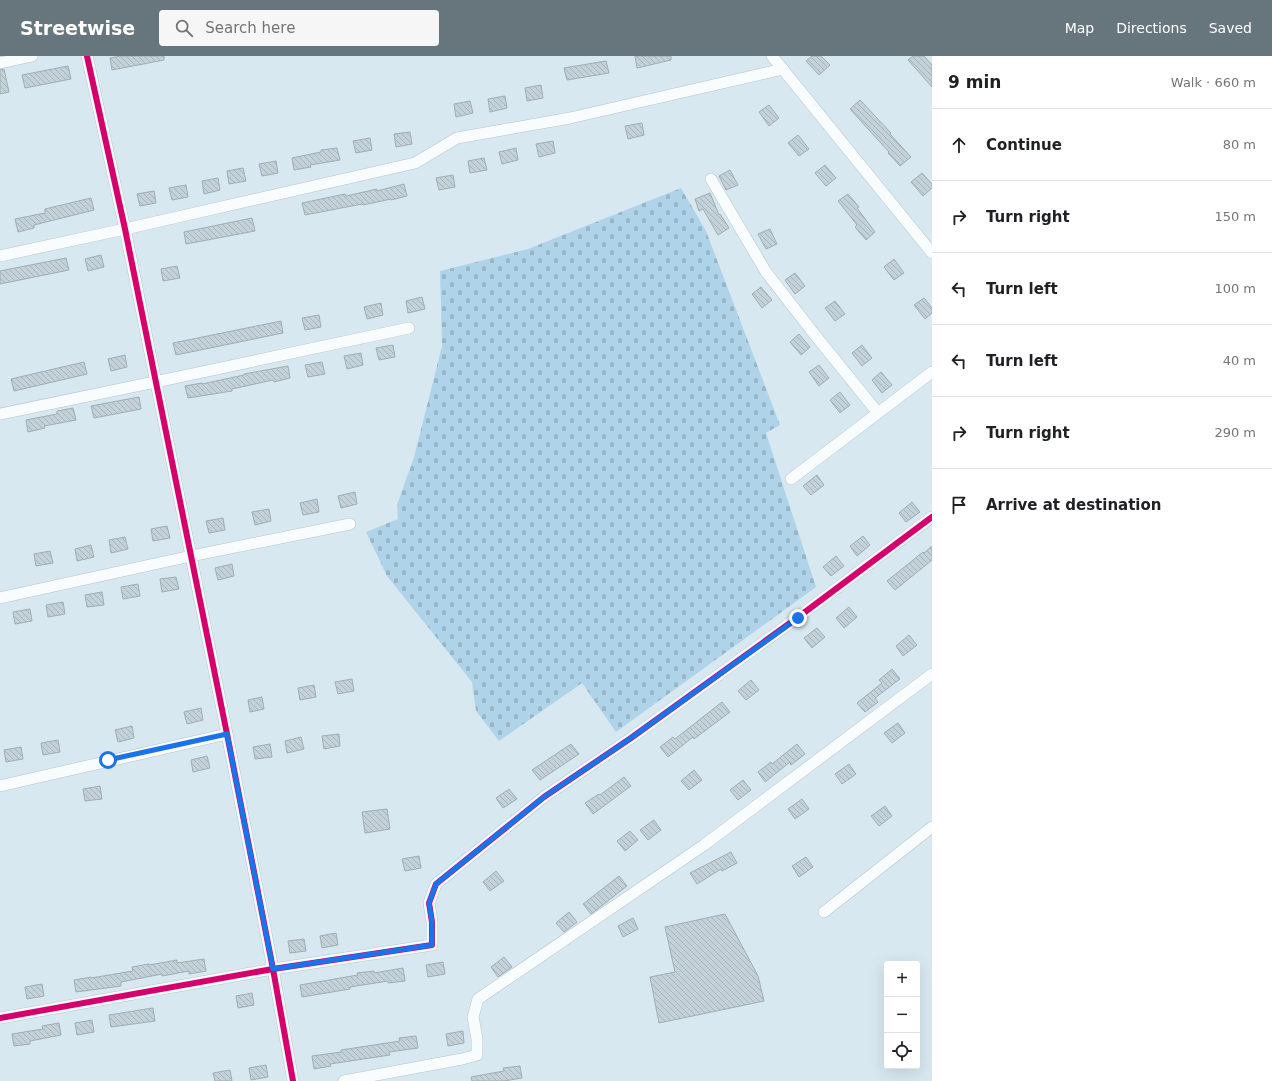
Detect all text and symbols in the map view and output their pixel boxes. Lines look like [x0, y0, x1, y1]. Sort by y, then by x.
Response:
search box [159, 10, 439, 46]
text: Streetwise [20, 17, 135, 39]
icon: search [173, 17, 195, 39]
text: Search here [205, 19, 295, 37]
text: Map [1065, 20, 1094, 36]
text: Directions [1116, 20, 1187, 36]
text: Saved [1209, 20, 1252, 36]
text: 9 min [948, 72, 1001, 92]
text: Walk · 660 m [1171, 75, 1256, 90]
icon: ahead [948, 134, 970, 156]
text: Continue [986, 136, 1062, 154]
text: 80 m [1223, 137, 1256, 152]
icon: right [948, 206, 970, 228]
text: Turn right [986, 208, 1070, 226]
text: 150 m [1214, 209, 1256, 224]
icon: left [948, 278, 970, 300]
text: Turn left [986, 280, 1058, 298]
text: 100 m [1214, 281, 1256, 296]
icon: left [948, 350, 970, 372]
text: Turn left [986, 352, 1058, 370]
text: 40 m [1223, 353, 1256, 368]
icon: right [948, 422, 970, 444]
text: Turn right [986, 424, 1070, 442]
text: 290 m [1214, 425, 1256, 440]
icon: arrive [948, 494, 970, 516]
text: Arrive at destination [986, 496, 1161, 514]
route end [789, 609, 807, 627]
route start [99, 751, 117, 769]
map controls [884, 961, 920, 1069]
button: + [884, 961, 920, 997]
button: − [884, 997, 920, 1033]
button: locate [884, 1033, 920, 1069]

